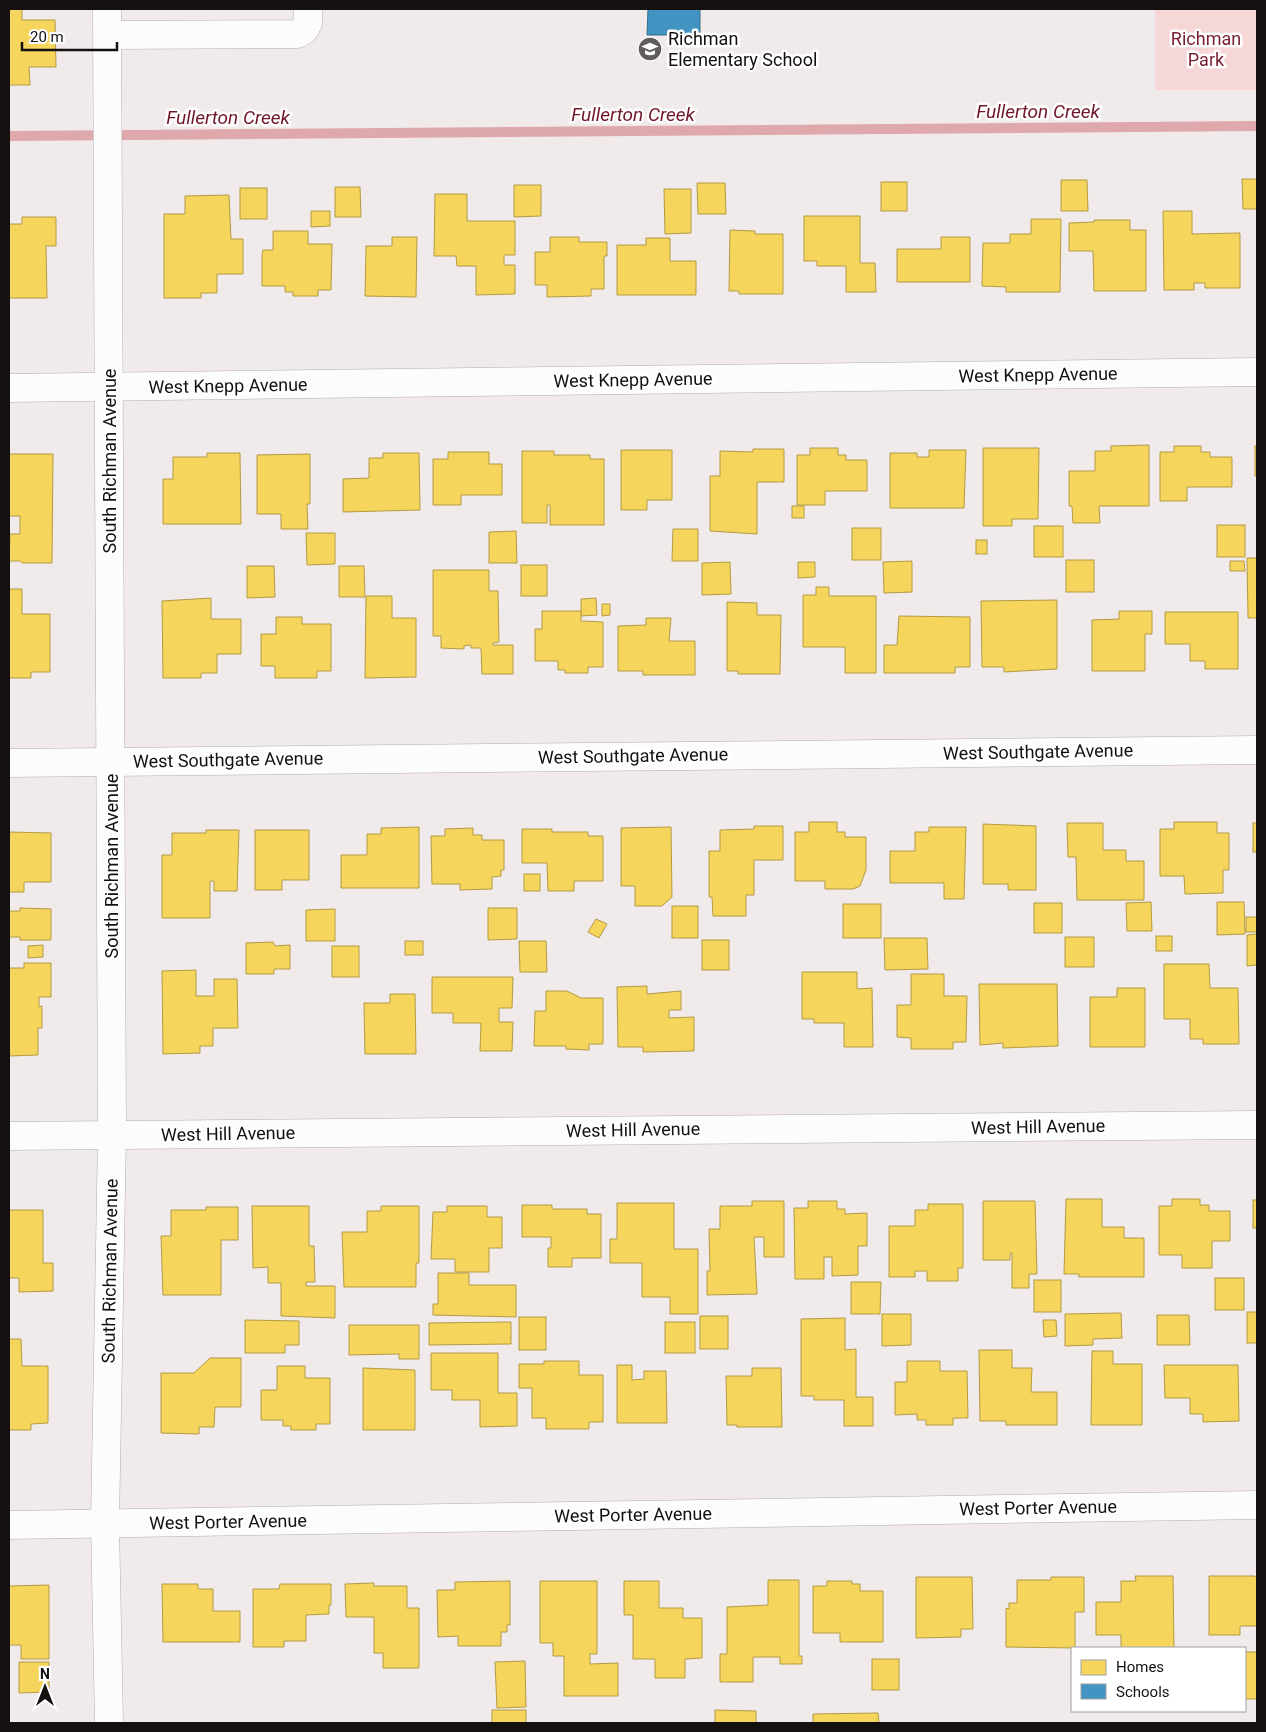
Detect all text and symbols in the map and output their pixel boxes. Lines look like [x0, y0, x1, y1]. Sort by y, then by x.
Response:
scale bar [22, 20, 118, 52]
text: 20 m [30, 28, 64, 46]
place label: Richman Elementary School [668, 28, 817, 70]
park label: Richman Park [1171, 28, 1241, 70]
school or university icon: Richman Elementary School [637, 36, 663, 62]
water label: Fullerton Creek [976, 100, 1101, 123]
water label: Fullerton Creek [571, 103, 696, 126]
water label: Fullerton Creek [166, 106, 291, 129]
street label: West Knepp Avenue [958, 363, 1118, 386]
street label: West Knepp Avenue [553, 368, 713, 391]
street label: South Richman Avenue [99, 369, 120, 553]
street label: West Knepp Avenue [148, 374, 308, 397]
street label: West Southgate Avenue [943, 739, 1133, 764]
street label: West Southgate Avenue [538, 743, 728, 768]
street label: West Southgate Avenue [133, 747, 323, 772]
street label: South Richman Avenue [101, 774, 122, 958]
street label: West Hill Avenue [971, 1115, 1105, 1138]
street label: West Hill Avenue [566, 1118, 700, 1141]
street label: West Hill Avenue [161, 1122, 295, 1145]
street label: South Richman Avenue [97, 1178, 122, 1364]
street label: West Porter Avenue [959, 1496, 1117, 1519]
street label: West Porter Avenue [554, 1503, 712, 1526]
street label: West Porter Avenue [149, 1510, 307, 1533]
legend [1071, 1647, 1246, 1712]
text: Homes [1116, 1658, 1164, 1676]
north arrow [20, 1662, 70, 1712]
text: N [40, 1666, 50, 1682]
text: Schools [1116, 1683, 1170, 1701]

